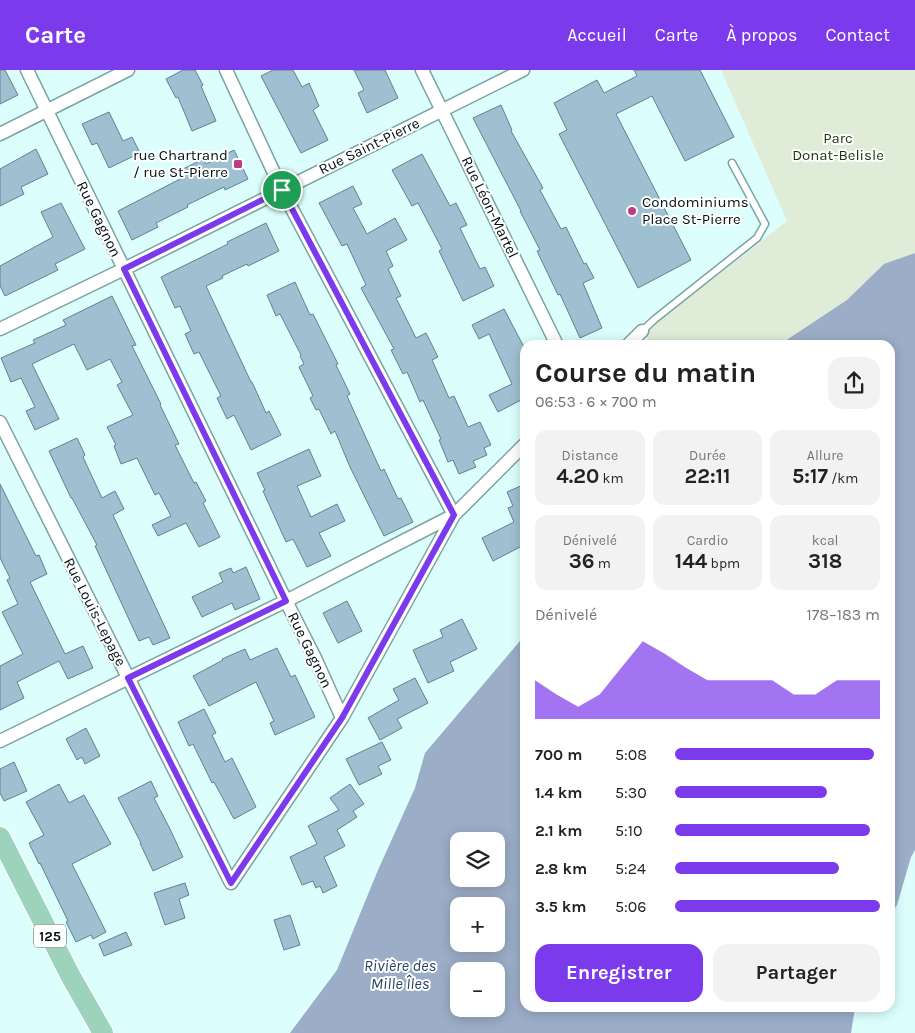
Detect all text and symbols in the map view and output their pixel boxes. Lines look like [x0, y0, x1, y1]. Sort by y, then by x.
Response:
text: Carte [25, 21, 86, 49]
text: Accueil [567, 24, 627, 46]
text: Carte [655, 24, 698, 46]
text: À propos [726, 24, 798, 46]
text: Contact [826, 24, 890, 46]
street label: Rue Saint-Pierre [316, 114, 422, 178]
park label: Parc Donat-Belisle [792, 129, 884, 164]
place label: rue Chartrand / rue St-Pierre [133, 146, 228, 181]
street label: Rue Léon-Martel [458, 153, 522, 261]
marker: rue Chartrand / rue St-Pierre [232, 158, 244, 170]
pin [261, 169, 303, 211]
icon: arrive [268, 176, 296, 204]
street label: Rue Gagnon [73, 178, 125, 260]
place label: Condominiums Place St-Pierre [642, 193, 749, 228]
marker: Condominiums Place St-Pierre [626, 205, 638, 217]
text: Course du matin [535, 356, 756, 389]
button: share [828, 357, 880, 409]
text: 06:53 · 6 × 700 m [535, 392, 657, 411]
text: Distance [562, 447, 618, 464]
text: Durée [689, 447, 726, 464]
text: Allure [807, 447, 843, 464]
text: 4.20 [556, 464, 599, 488]
text: 22:11 [684, 464, 731, 488]
text: 5:17 [792, 464, 828, 488]
text: km [599, 470, 623, 487]
text: /km [828, 470, 858, 487]
text: Dénivelé [563, 532, 617, 549]
text: Cardio [687, 532, 728, 549]
text: kcal [812, 532, 839, 549]
text: 36 [569, 549, 595, 573]
text: 144 [675, 549, 707, 573]
text: 318 [808, 549, 842, 573]
street label: Rue Louis-Lepage [60, 555, 130, 669]
text: m [595, 555, 611, 572]
text: bpm [707, 555, 740, 572]
text: Dénivelé [535, 605, 597, 624]
text: 178–183 m [806, 605, 880, 624]
street label: Rue Gagnon [284, 609, 336, 691]
text: 700 m [535, 745, 582, 764]
text: 5:08 [615, 745, 647, 764]
text: 1.4 km [535, 783, 582, 802]
text: 5:30 [615, 783, 647, 802]
text: 2.1 km [535, 821, 583, 840]
text: 5:10 [615, 821, 643, 840]
map controls [450, 832, 505, 1017]
button: layers [450, 832, 505, 887]
text: 2.8 km [535, 859, 587, 878]
text: 5:24 [615, 859, 646, 878]
button: + [450, 897, 505, 952]
text: 3.5 km [535, 897, 586, 916]
text: 5:06 [615, 897, 646, 916]
road number: 125 [34, 924, 66, 948]
button: Enregistrer [535, 944, 703, 1002]
button: Partager [713, 944, 880, 1002]
water label: Rivière des Mille Îles [364, 956, 436, 993]
button: − [450, 962, 505, 1017]

